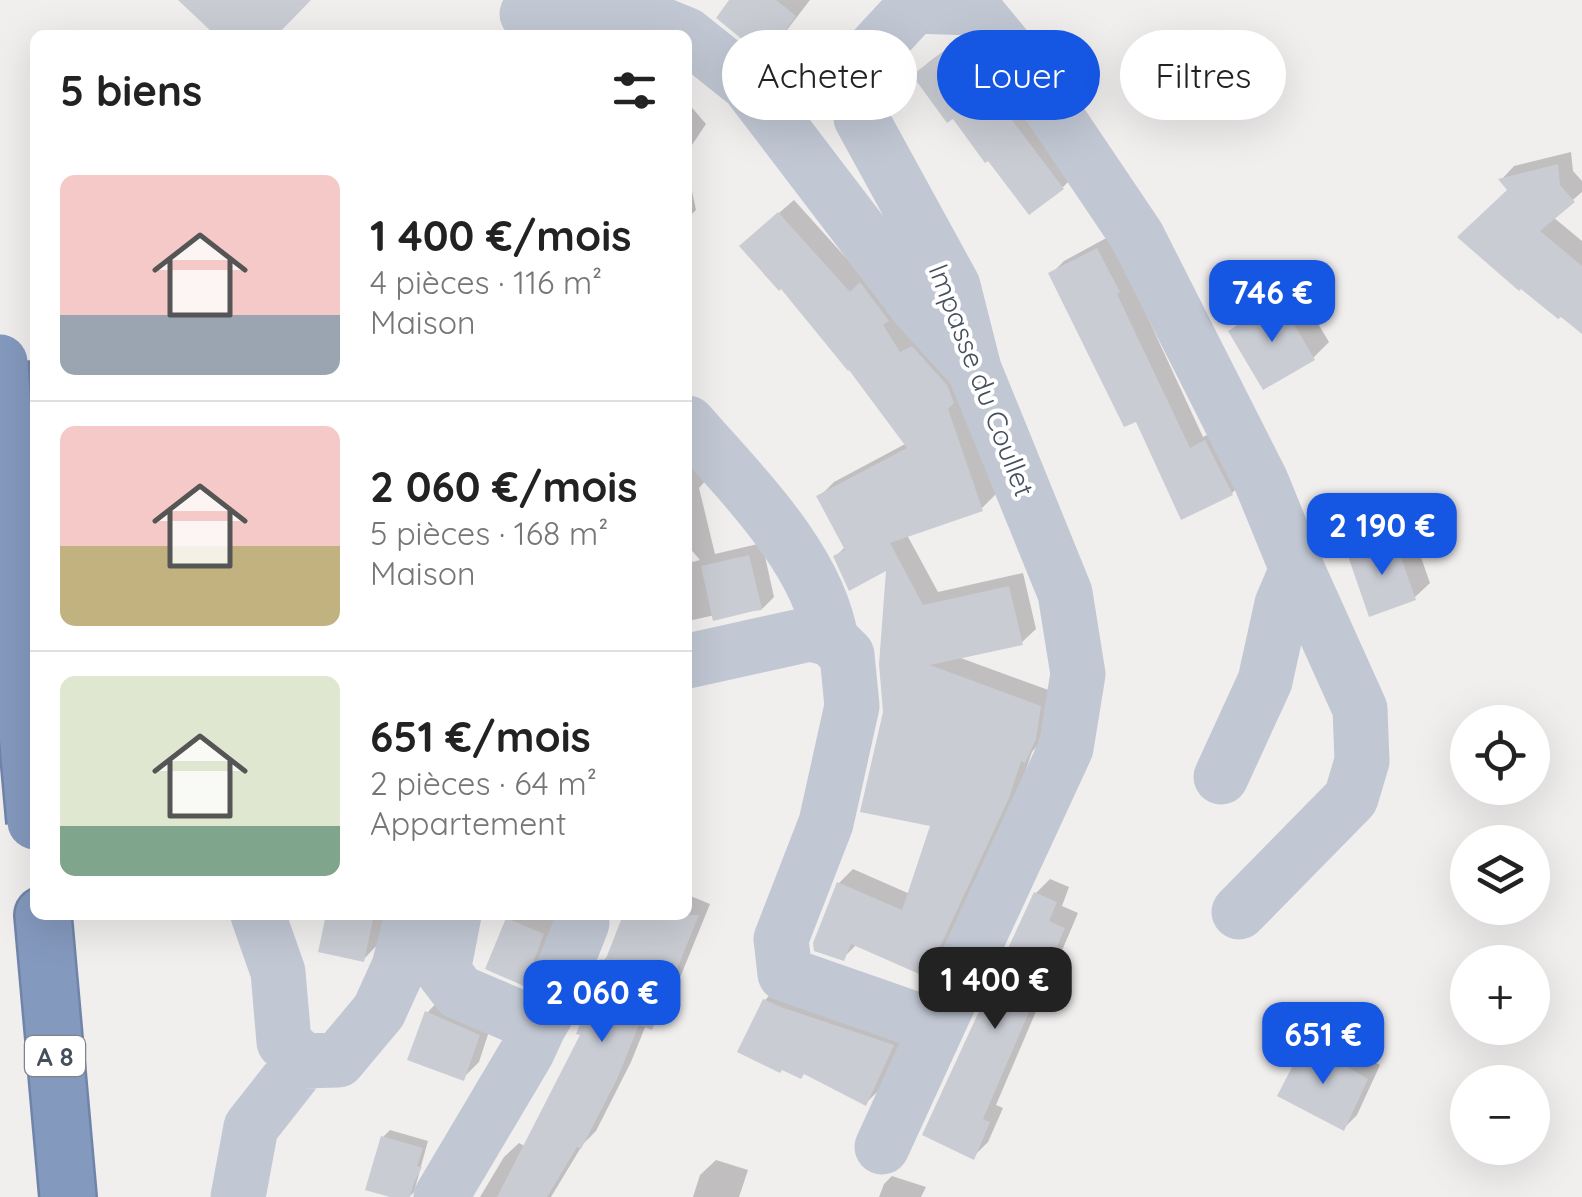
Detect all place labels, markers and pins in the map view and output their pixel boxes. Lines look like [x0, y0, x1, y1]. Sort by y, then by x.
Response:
pin: 746 € [1202, 260, 1342, 345]
pin: 2 190 € [1290, 493, 1474, 578]
pin: 1 400 € [903, 947, 1087, 1032]
pin: 2 060 € [510, 960, 694, 1045]
pin: 651 € [1253, 1002, 1393, 1087]

